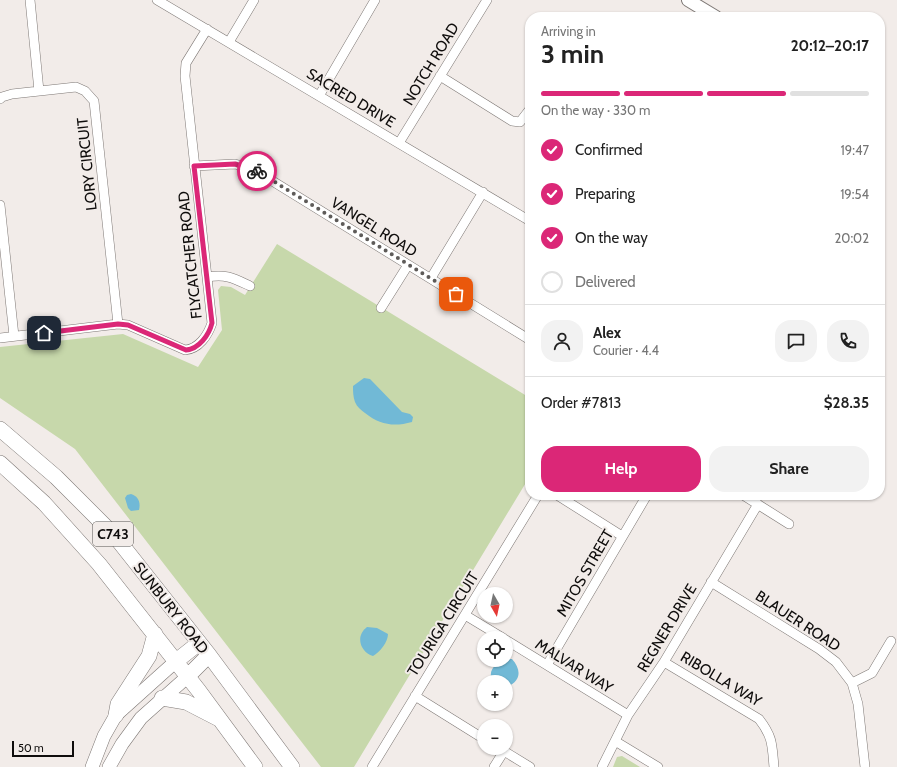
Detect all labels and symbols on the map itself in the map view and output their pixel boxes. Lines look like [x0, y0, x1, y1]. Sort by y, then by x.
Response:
street label: NOTCH ROAD [399, 19, 463, 109]
street label: SACRED DRIVE [304, 65, 398, 131]
street label: LORY CIRCUIT [73, 117, 101, 211]
courier [237, 151, 277, 191]
street label: FLYCATCHER ROAD [174, 190, 206, 320]
street label: VANGEL ROAD [328, 193, 420, 261]
pin [439, 277, 473, 311]
pin [27, 316, 61, 350]
road number: C743 [93, 522, 133, 546]
street label: MITOS STREET [553, 526, 617, 620]
street label: SUNBURY ROAD [130, 559, 212, 657]
street label: TOURIGA CIRCUIT [404, 568, 482, 679]
street label: REGNER DRIVE [634, 581, 700, 675]
north arrow [477, 587, 513, 623]
street label: BLAUER ROAD [752, 587, 844, 655]
street label: MALVAR WAY [532, 635, 616, 697]
street label: RIBOLLA WAY [677, 648, 765, 711]
scale bar [12, 739, 74, 758]

